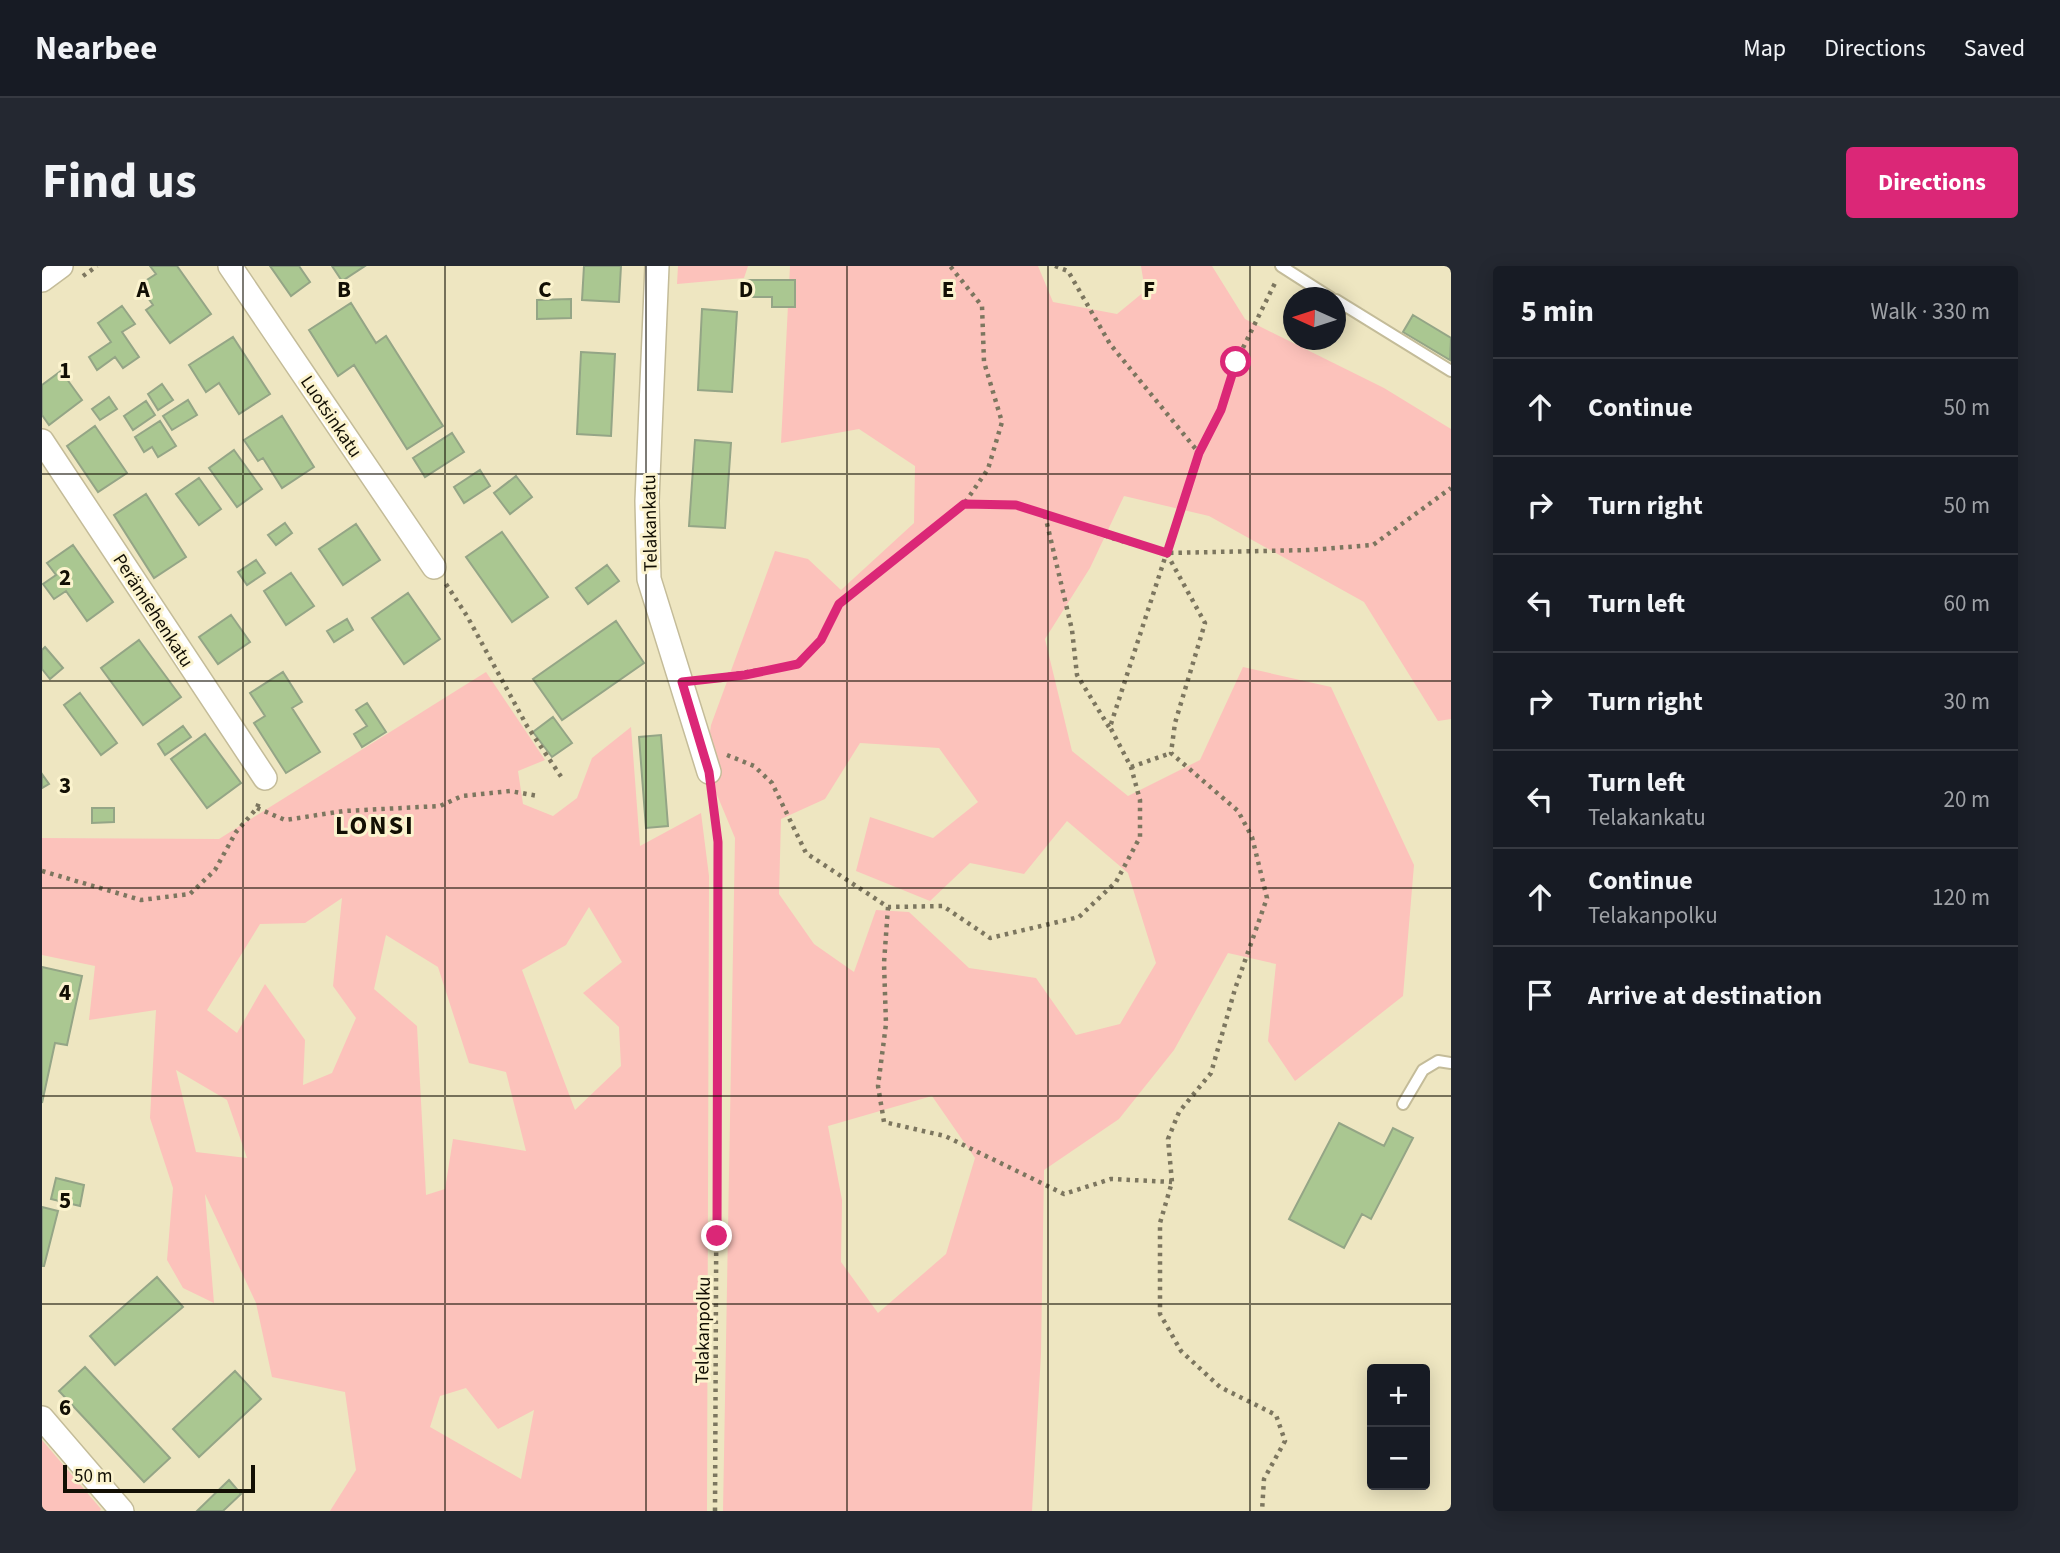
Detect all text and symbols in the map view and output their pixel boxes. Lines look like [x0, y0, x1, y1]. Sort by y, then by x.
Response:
text: Nearbee [35, 25, 157, 72]
text: Map [1743, 31, 1786, 66]
text: Directions [1824, 31, 1926, 66]
text: Saved [1964, 31, 2025, 66]
text: Find us [42, 147, 197, 217]
button: Directions [1846, 147, 2018, 218]
text: A [135, 273, 150, 306]
text: B [337, 273, 351, 306]
text: C [538, 273, 552, 306]
text: D [739, 273, 753, 306]
text: E [942, 273, 954, 306]
text: F [1143, 273, 1155, 306]
north arrow [1283, 287, 1346, 350]
text: 5 min [1521, 290, 1594, 333]
text: Walk · 330 m [1871, 295, 1990, 328]
route start [1220, 346, 1251, 377]
text: 1 [59, 354, 71, 387]
street label: Luotsinkatu [293, 370, 368, 463]
icon: ahead [1521, 388, 1559, 426]
text: Continue [1588, 389, 1693, 426]
text: 50 m [1943, 391, 1990, 424]
street label: Telakankatu [636, 474, 665, 572]
icon: right [1521, 486, 1559, 524]
text: Turn right [1588, 487, 1703, 524]
text: 50 m [1943, 489, 1990, 522]
street label: Perämiehenkatu [106, 549, 200, 673]
text: 2 [59, 561, 71, 594]
icon: left [1521, 584, 1559, 622]
text: Turn left [1588, 585, 1685, 622]
text: 60 m [1943, 587, 1990, 620]
icon: right [1521, 682, 1559, 720]
text: Turn right [1588, 683, 1703, 720]
text: 30 m [1943, 685, 1990, 718]
text: Turn left [1588, 764, 1685, 801]
text: 3 [59, 769, 71, 802]
icon: left [1521, 780, 1559, 818]
text: 20 m [1943, 783, 1990, 816]
text: Telakankatu [1588, 801, 1706, 834]
district label: LONSI [335, 807, 415, 844]
text: Continue [1588, 862, 1693, 899]
icon: ahead [1521, 878, 1559, 916]
text: 120 m [1932, 881, 1990, 914]
text: Telakanpolku [1588, 899, 1718, 932]
text: 4 [59, 976, 71, 1009]
icon: arrive [1521, 976, 1559, 1014]
text: Arrive at destination [1588, 977, 1822, 1014]
text: 5 [59, 1184, 71, 1217]
route end [701, 1220, 732, 1251]
street label: Telakanpolku [689, 1276, 718, 1384]
map controls [1367, 1364, 1430, 1490]
button: + [1367, 1364, 1430, 1427]
text: 6 [59, 1391, 71, 1424]
button: − [1367, 1427, 1430, 1490]
scale bar [63, 1462, 256, 1494]
text: 50 m [74, 1463, 112, 1490]

